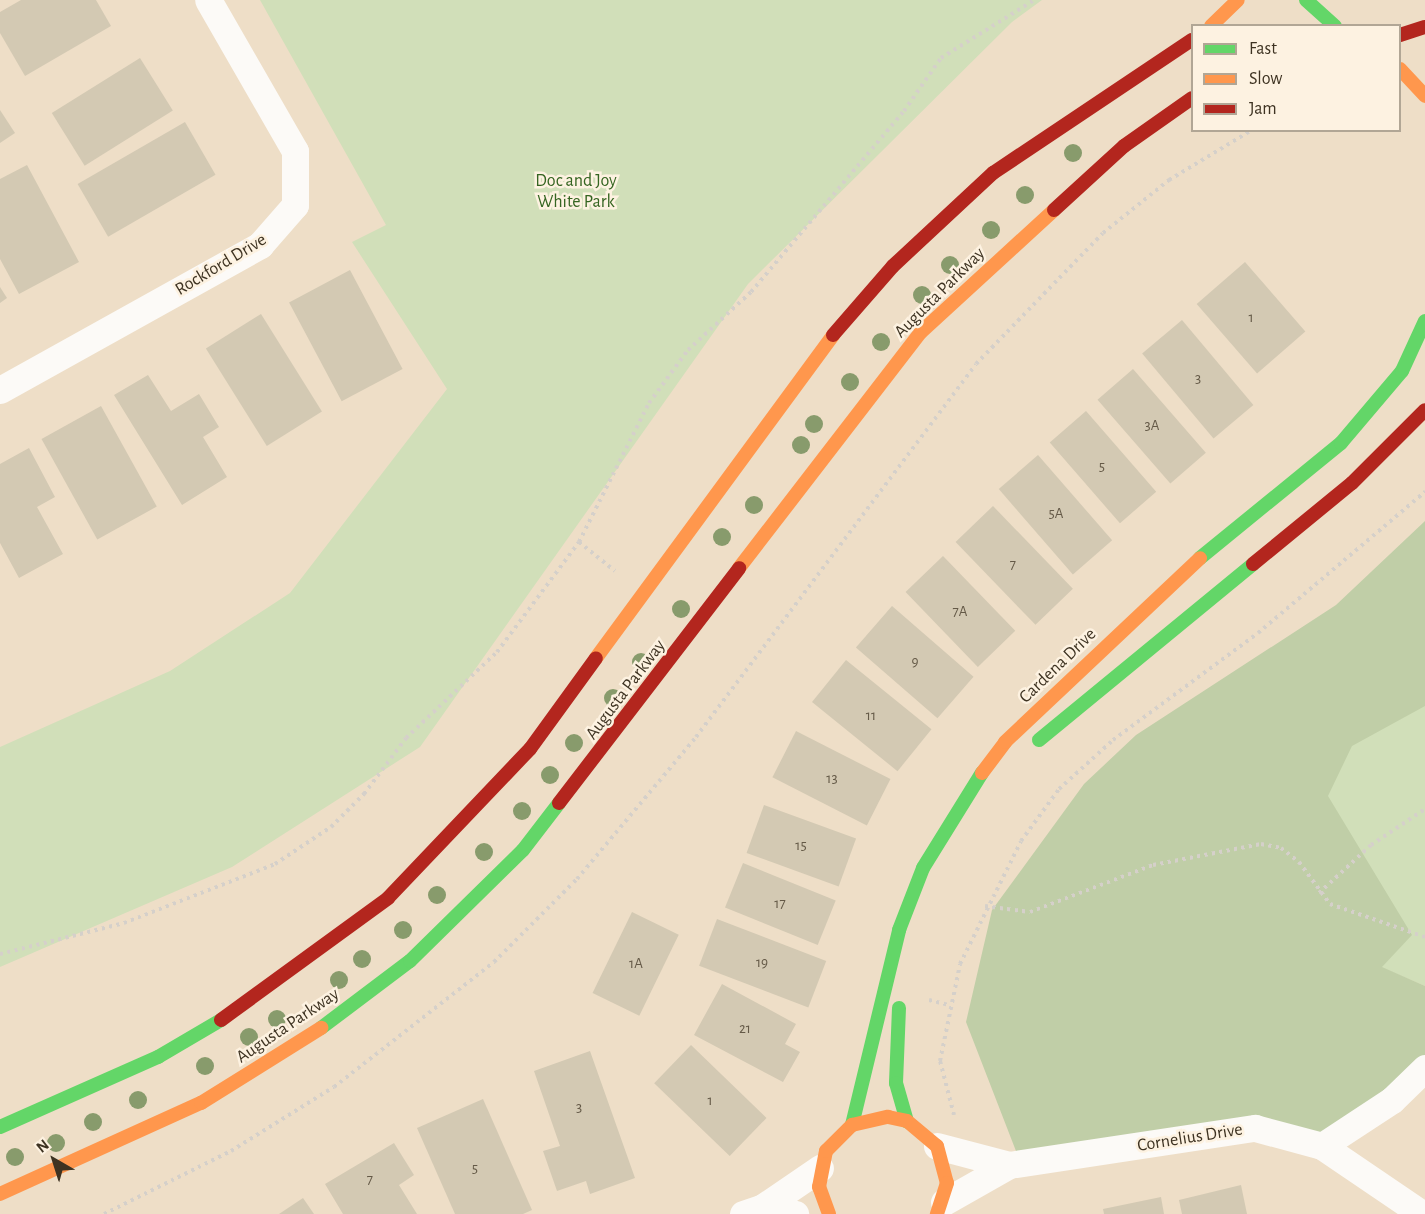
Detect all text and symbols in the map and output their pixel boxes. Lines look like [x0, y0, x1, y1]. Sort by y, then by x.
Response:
legend [1191, 24, 1401, 132]
text: Fast [1249, 40, 1277, 58]
text: Slow [1249, 70, 1282, 88]
text: Jam [1249, 100, 1277, 118]
park label: Doc and Joy White Park [535, 171, 617, 213]
street label: Rockford Drive [171, 229, 271, 301]
street label: Augusta Parkway [890, 243, 990, 343]
house number: 1 [1248, 309, 1254, 327]
house number: 3 [1195, 370, 1201, 388]
house number: 3A [1145, 417, 1159, 435]
house number: 5 [1099, 458, 1105, 476]
house number: 5A [1049, 505, 1063, 523]
house number: 7 [1010, 556, 1016, 574]
house number: 7A [953, 603, 967, 621]
street label: Cardena Drive [1015, 624, 1101, 708]
street label: Augusta Parkway [581, 636, 671, 744]
house number: 9 [911, 653, 919, 671]
house number: 11 [866, 707, 876, 725]
house number: 13 [826, 770, 838, 788]
house number: 15 [795, 837, 807, 855]
house number: 17 [774, 895, 786, 913]
house number: 19 [756, 954, 768, 972]
house number: 1A [629, 955, 643, 973]
street label: Augusta Parkway [232, 984, 344, 1068]
house number: 21 [739, 1020, 751, 1038]
house number: 1 [707, 1092, 713, 1110]
house number: 3 [576, 1099, 582, 1117]
street label: Cornelius Drive [1136, 1119, 1244, 1157]
north arrow [24, 1130, 84, 1190]
text: N [33, 1136, 52, 1156]
house number: 5 [472, 1160, 478, 1178]
house number: 7 [367, 1171, 373, 1189]

